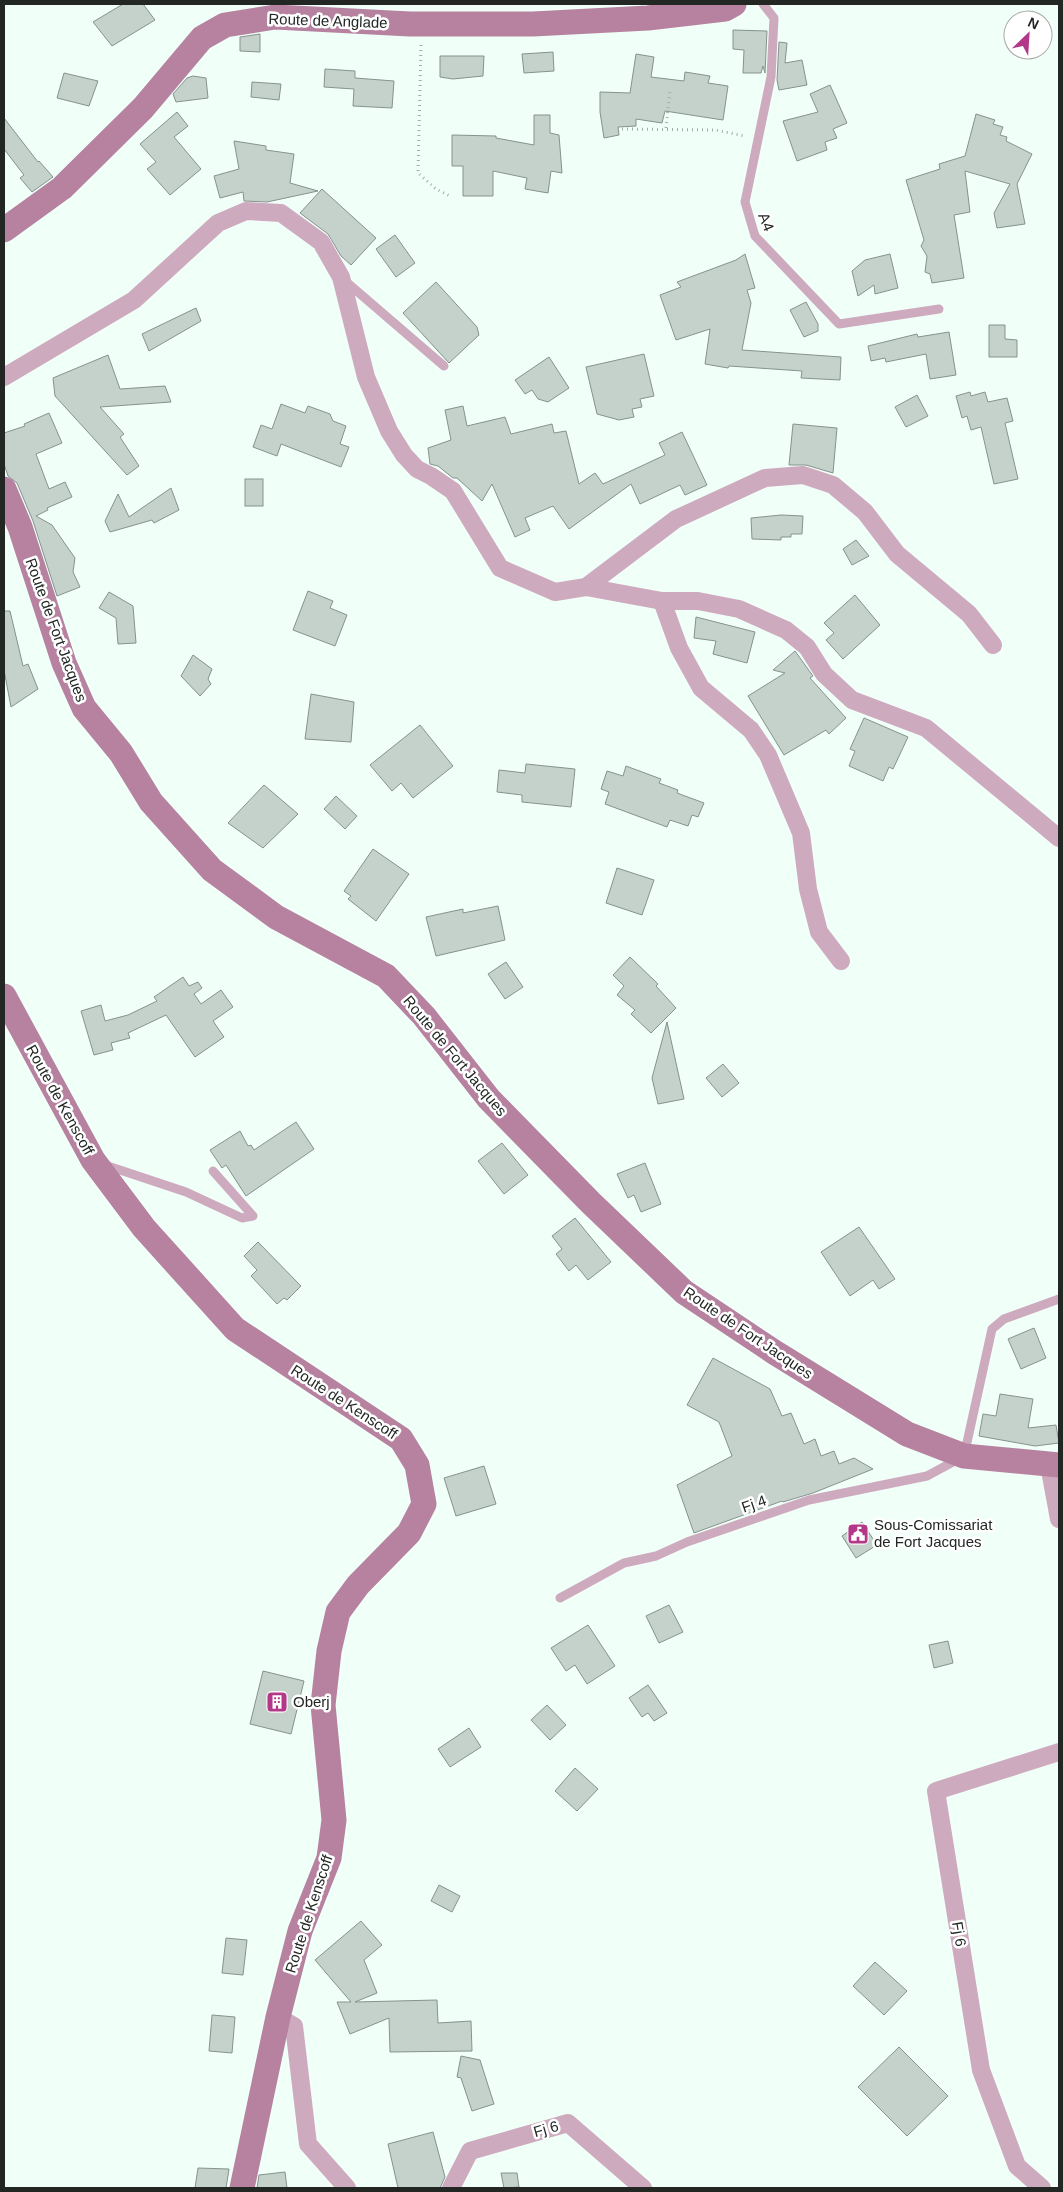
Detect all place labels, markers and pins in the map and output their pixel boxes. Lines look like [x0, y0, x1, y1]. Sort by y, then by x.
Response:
place label: Sous-Comissariat de Fort Jacques [874, 1516, 993, 1550]
public building icon: Sous-Comissariat de Fort Jacques [846, 1522, 870, 1546]
building icon: Oberj [265, 1690, 289, 1714]
place label: Oberj [293, 1693, 330, 1710]

